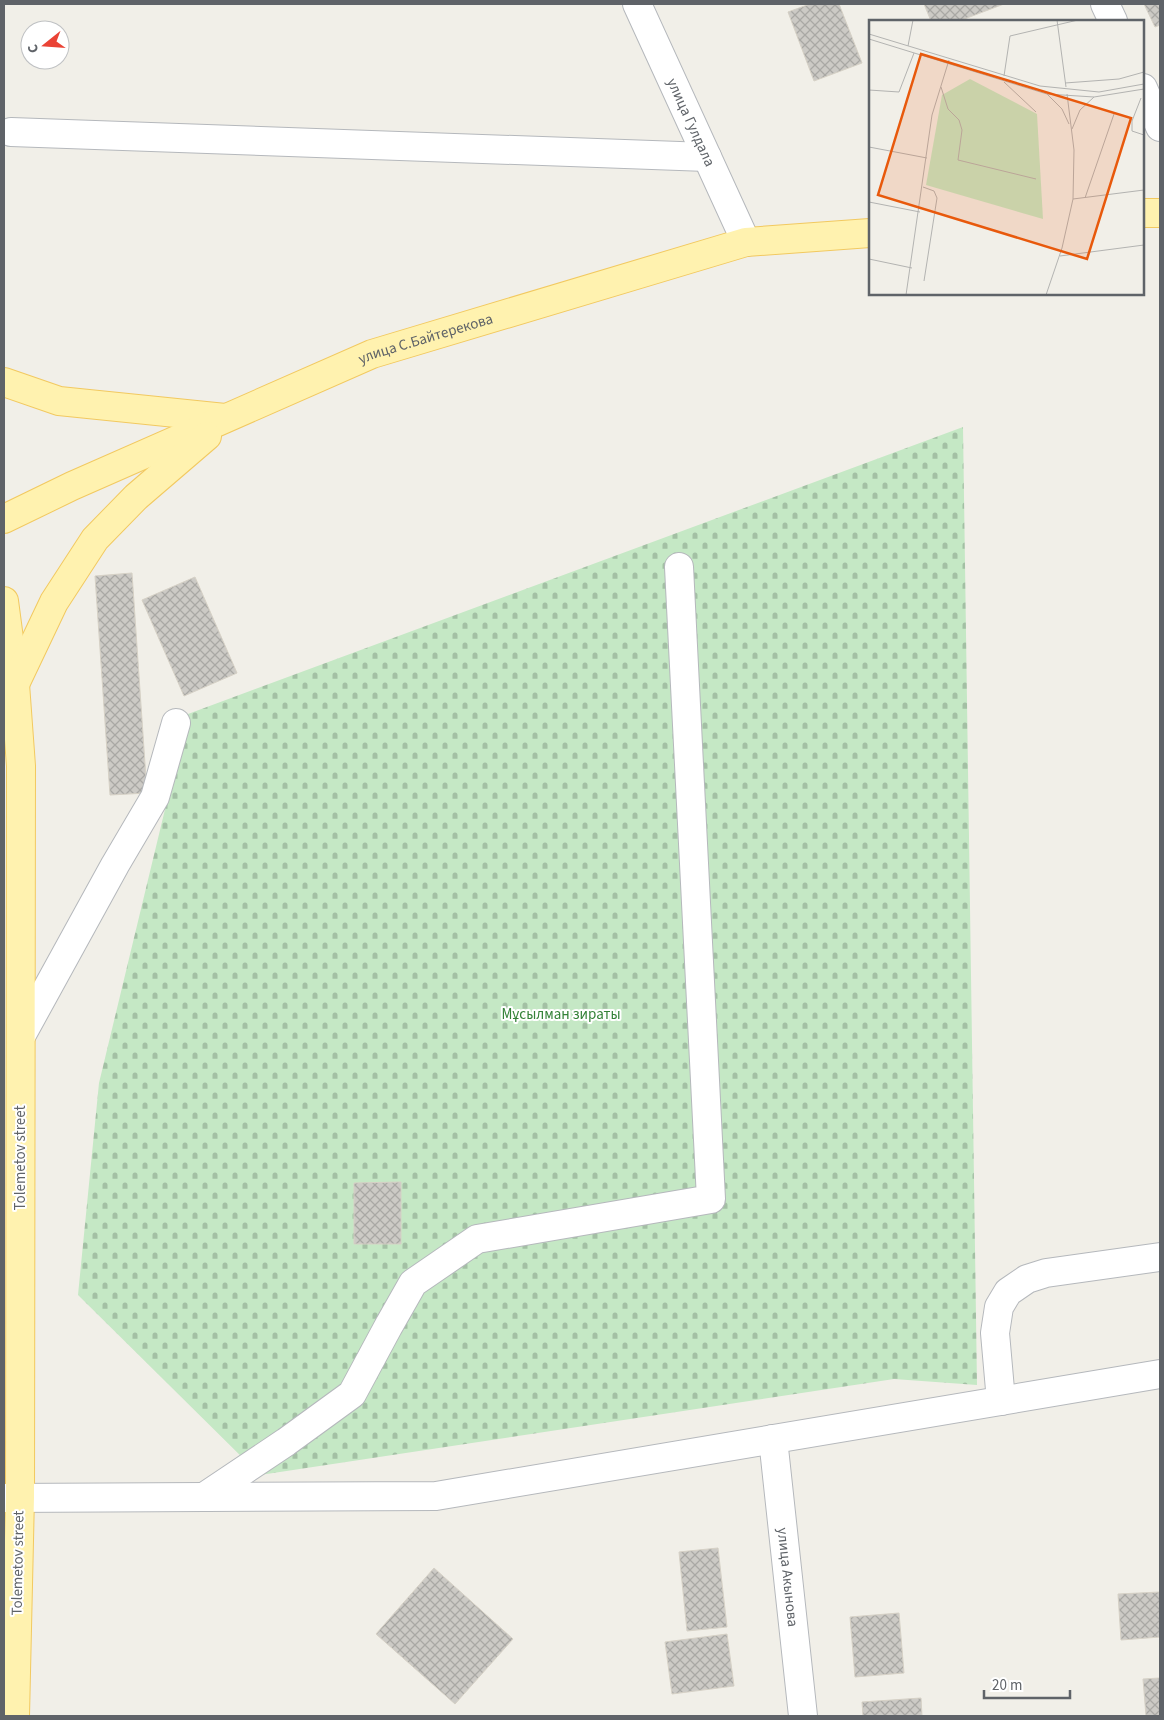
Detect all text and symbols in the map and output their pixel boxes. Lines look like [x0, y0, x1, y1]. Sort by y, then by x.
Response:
north arrow [20, 20, 70, 70]
inset map [869, 20, 1144, 295]
text: С [23, 42, 44, 55]
street label: улица Гулдала [662, 75, 720, 170]
street label: улица С.Байтерекова [355, 308, 495, 369]
park label: Мұсылман зираты [501, 1004, 621, 1025]
street label: Tolemetov street [10, 1105, 31, 1211]
street label: Tolemetov street [7, 1510, 29, 1616]
street label: улица Акынова [772, 1526, 804, 1628]
scale bar [984, 1668, 1070, 1700]
text: 20 m [992, 1675, 1022, 1696]

